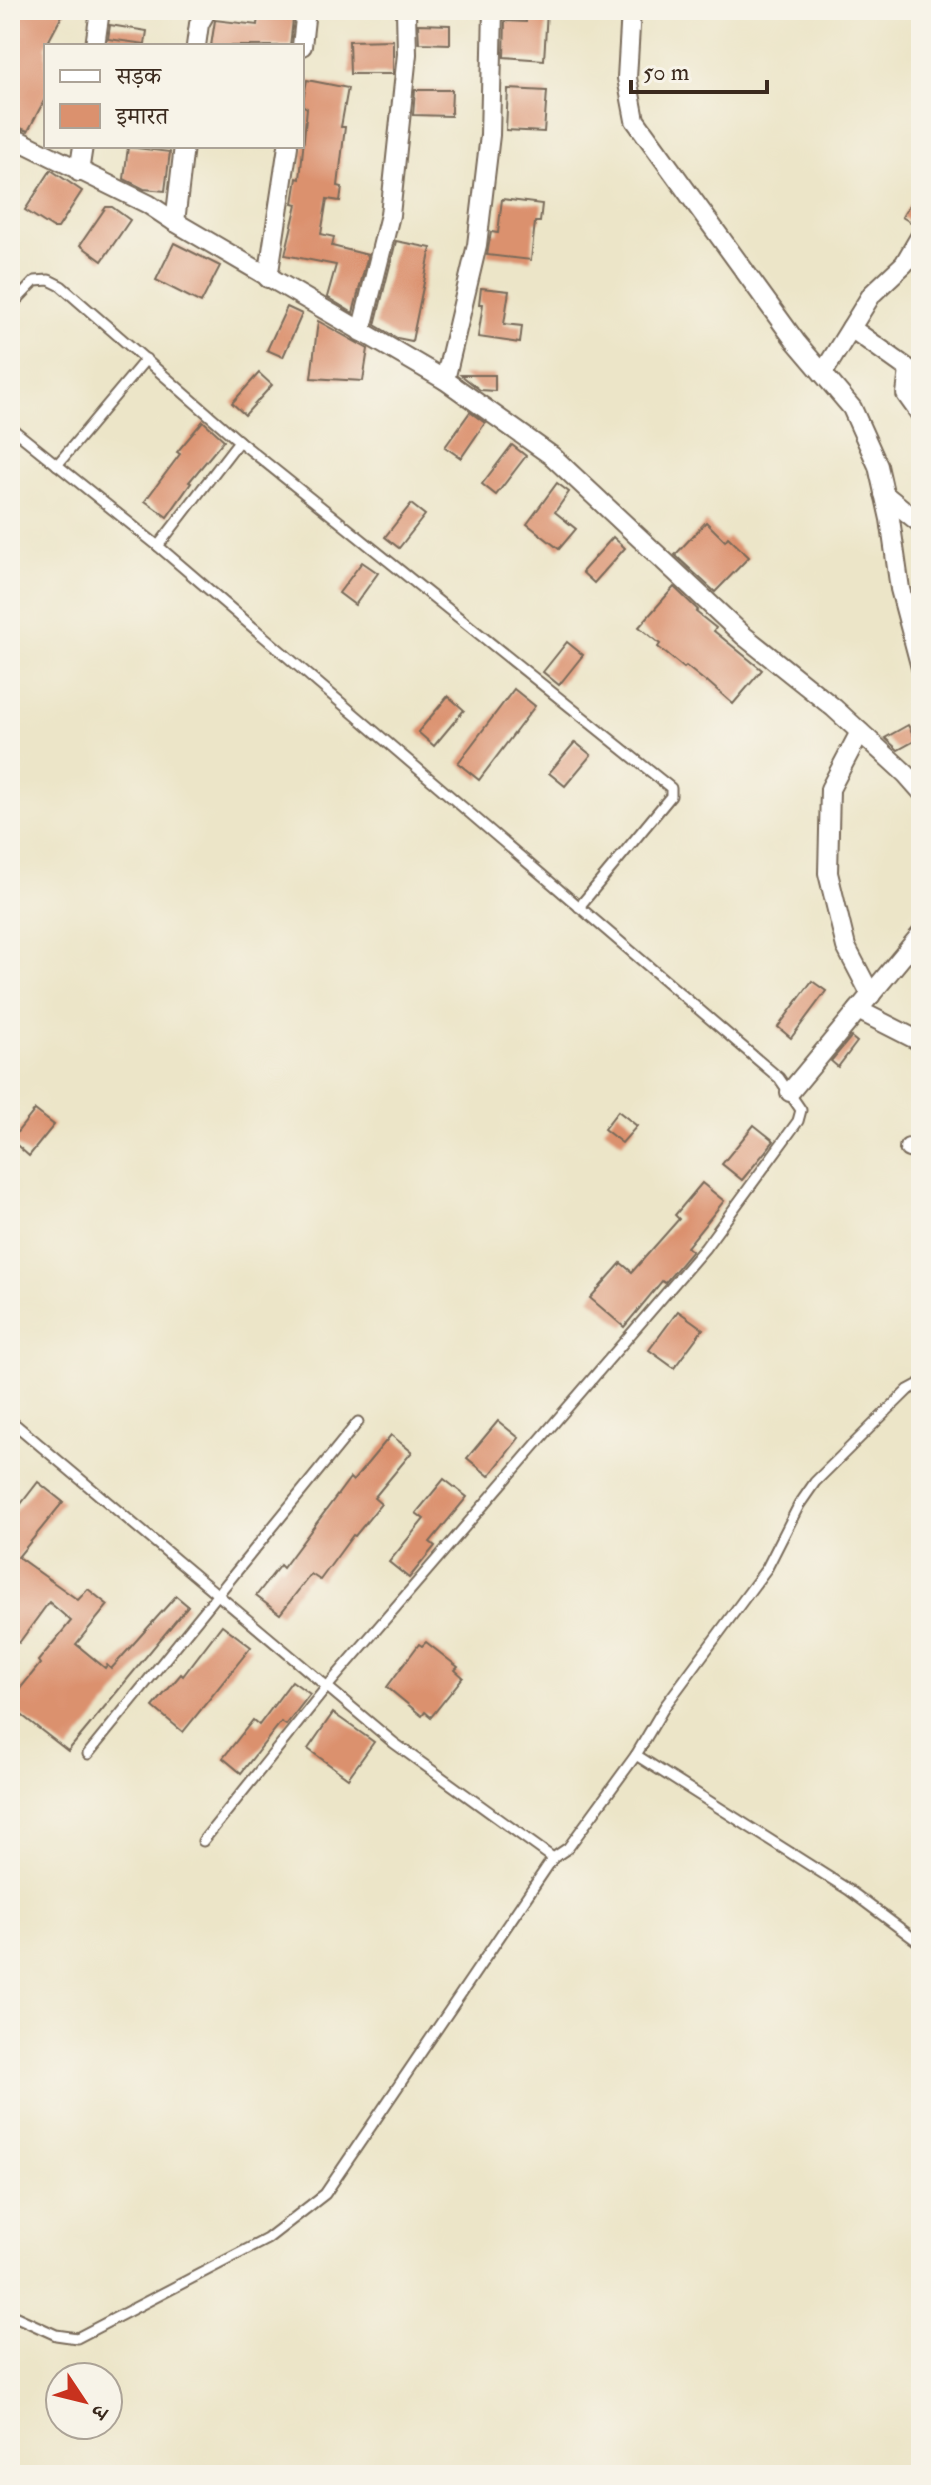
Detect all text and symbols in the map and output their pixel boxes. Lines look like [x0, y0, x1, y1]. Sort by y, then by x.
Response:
legend [44, 44, 304, 148]
scale bar [631, 44, 767, 94]
text: 50 m [643, 57, 690, 88]
text: सड़क [115, 61, 163, 92]
text: इमारत [115, 101, 169, 132]
north arrow [44, 2361, 124, 2441]
text: उ [84, 2398, 115, 2426]

